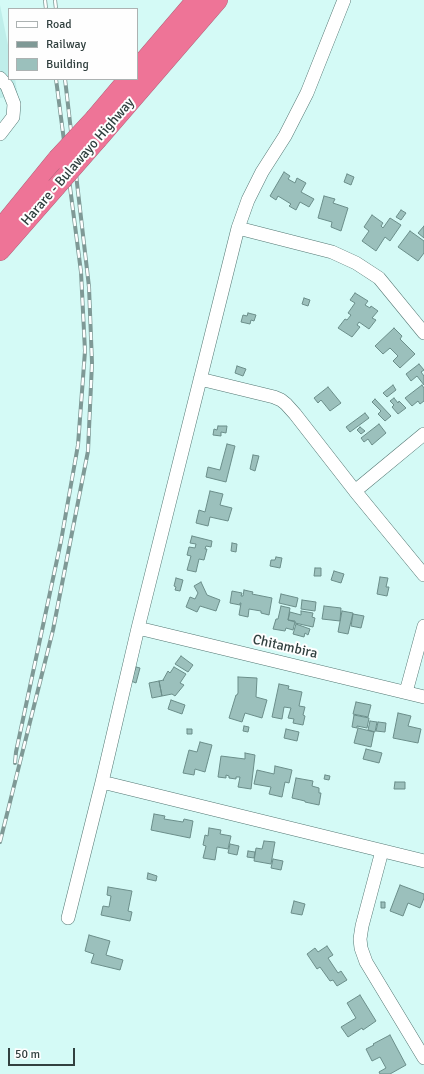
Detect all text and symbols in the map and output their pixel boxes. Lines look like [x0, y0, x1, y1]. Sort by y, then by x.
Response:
legend [8, 8, 138, 80]
text: Road [46, 17, 72, 32]
text: Railway [46, 37, 86, 52]
text: Building [46, 57, 89, 72]
street label: Harare - Bulawayo Highway [18, 95, 138, 229]
street label: Chitambira [251, 631, 319, 663]
scale bar [10, 1040, 77, 1066]
text: 50 m [15, 1047, 40, 1062]

